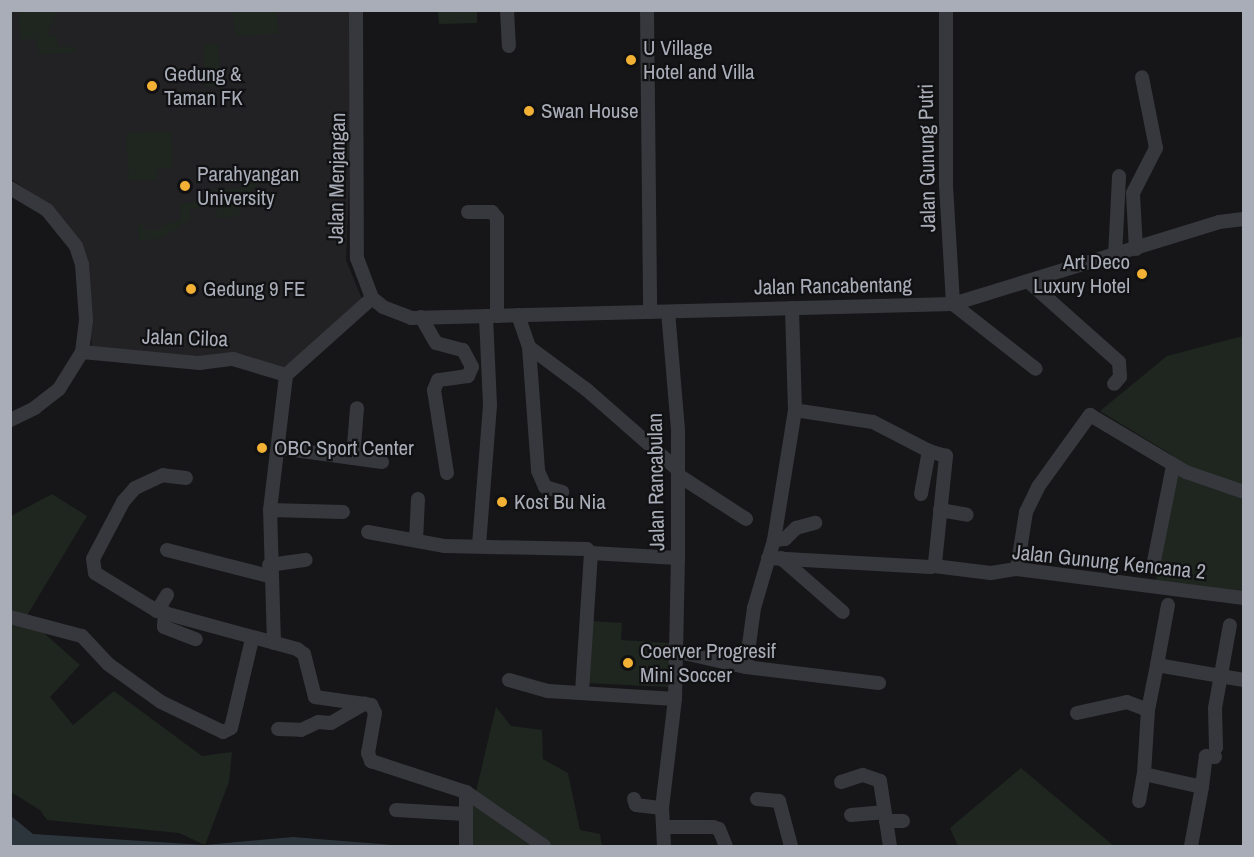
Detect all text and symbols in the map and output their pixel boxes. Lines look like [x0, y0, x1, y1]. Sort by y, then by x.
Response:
place label: U Village Hotel and Villa [643, 35, 755, 85]
marker: U Village Hotel and Villa [624, 53, 638, 67]
place label: Gedung & Taman FK [164, 61, 243, 111]
marker: Gedung & Taman FK [145, 79, 159, 93]
street label: Jalan Gunung Putri [913, 84, 941, 232]
place label: Swan House [541, 98, 639, 124]
marker: Swan House [522, 104, 536, 118]
street label: Jalan Menjangan [323, 112, 351, 244]
place label: Parahyangan University [197, 161, 299, 211]
marker: Parahyangan University [178, 179, 192, 193]
place label: Art Deco Luxury Hotel [1033, 249, 1130, 299]
marker: Art Deco Luxury Hotel [1135, 267, 1149, 281]
street label: Jalan Rancabentang [754, 272, 912, 300]
place label: Gedung 9 FE [203, 276, 305, 302]
marker: Gedung 9 FE [184, 282, 198, 296]
street label: Jalan Ciloa [142, 324, 228, 352]
street label: Jalan Rancabulan [642, 413, 670, 551]
place label: OBC Sport Center [274, 435, 414, 461]
marker: OBC Sport Center [255, 441, 269, 455]
place label: Kost Bu Nia [514, 489, 606, 515]
marker: Kost Bu Nia [495, 495, 509, 509]
street label: Jalan Gunung Kencana 2 [1011, 539, 1207, 585]
place label: Coerver Progresif Mini Soccer [640, 638, 776, 688]
marker: Coerver Progresif Mini Soccer [621, 656, 635, 670]

